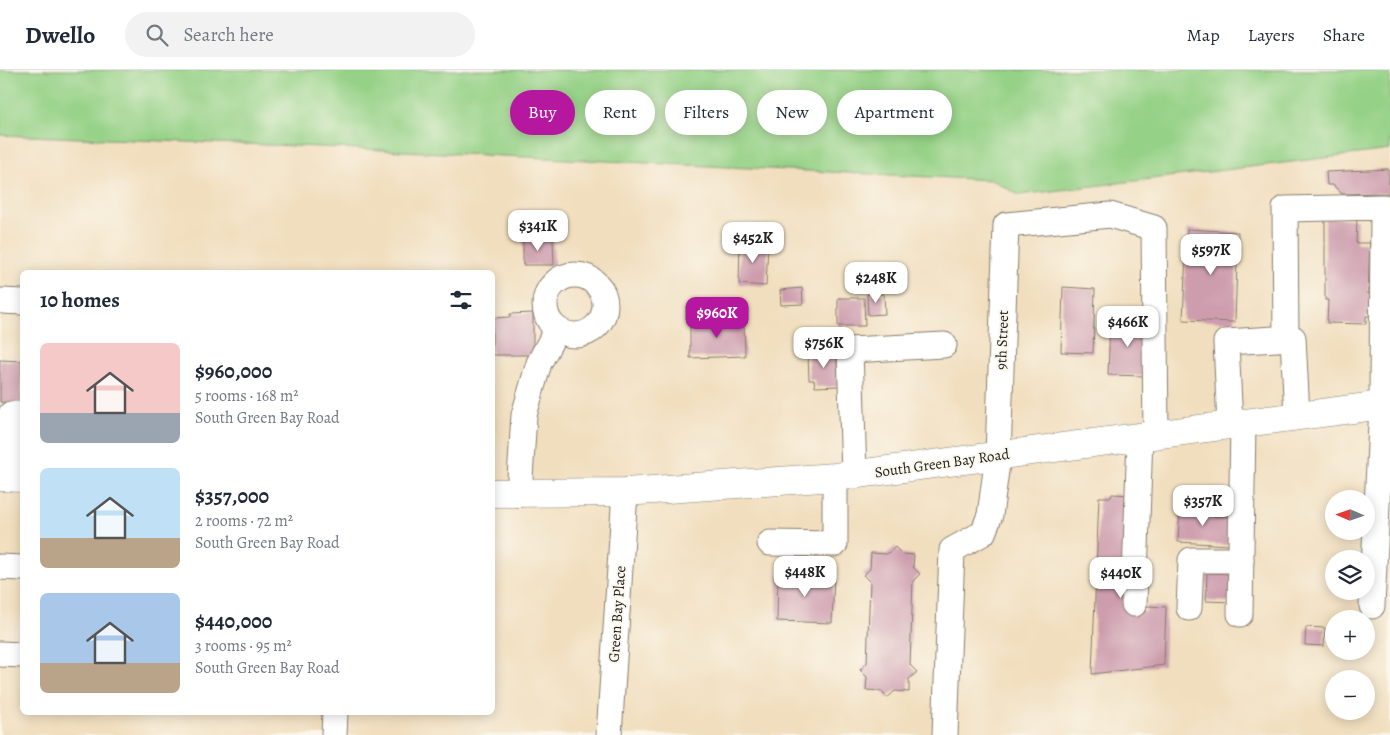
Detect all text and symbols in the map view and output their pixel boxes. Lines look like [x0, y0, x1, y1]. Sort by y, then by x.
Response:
search box [125, 12, 475, 57]
text: Dwello [25, 19, 95, 51]
icon: search [143, 21, 171, 49]
text: Search here [183, 22, 274, 48]
text: Map [1187, 23, 1220, 47]
text: Layers [1248, 23, 1295, 47]
text: Share [1323, 23, 1365, 47]
chip: Buy [510, 90, 575, 135]
chip: Rent [585, 90, 655, 135]
chip: Filters [665, 90, 747, 135]
chip: New [757, 90, 827, 135]
chip: Apartment [837, 90, 952, 135]
pin: $341K [503, 210, 573, 252]
text: $341K [519, 215, 557, 237]
pin: $452K [718, 222, 788, 264]
text: $452K [733, 227, 773, 249]
pin: $597K [1176, 234, 1246, 276]
text: $597K [1191, 239, 1231, 261]
pin: $248K [841, 262, 911, 304]
text: $248K [856, 267, 896, 289]
text: 10 homes [40, 286, 120, 314]
icon: filters [447, 286, 475, 314]
pin: $960K [682, 296, 752, 339]
text: $960K [697, 302, 737, 324]
pin: $466K [1093, 306, 1163, 348]
street label: 9th Street [991, 310, 1013, 370]
text: $466K [1108, 311, 1148, 333]
pin: $756K [789, 326, 859, 369]
text: $756K [804, 332, 844, 354]
text: $960,000 [195, 357, 272, 385]
icon: home [80, 363, 140, 423]
text: 5 rooms · 168 m² [195, 385, 299, 407]
text: South Green Bay Road [195, 407, 340, 429]
street label: South Green Bay Road [873, 444, 1011, 482]
text: $357,000 [195, 482, 269, 510]
pin: $357K [1168, 484, 1238, 527]
icon: home [80, 488, 140, 548]
text: $357K [1184, 490, 1222, 512]
north arrow [1325, 490, 1375, 540]
map controls [1325, 490, 1375, 720]
text: 2 rooms · 72 m² [195, 510, 293, 532]
text: South Green Bay Road [195, 532, 340, 554]
button: layers [1325, 550, 1375, 600]
pin: $448K [770, 556, 840, 598]
pin: $440K [1086, 556, 1156, 599]
text: $448K [785, 561, 825, 583]
text: $440K [1100, 562, 1142, 584]
street label: Green Bay Place [604, 565, 630, 663]
text: $440,000 [195, 607, 272, 635]
button: + [1325, 610, 1375, 660]
icon: home [80, 613, 140, 673]
text: 3 rooms · 95 m² [195, 635, 292, 657]
text: South Green Bay Road [195, 657, 340, 679]
button: − [1325, 670, 1375, 720]

